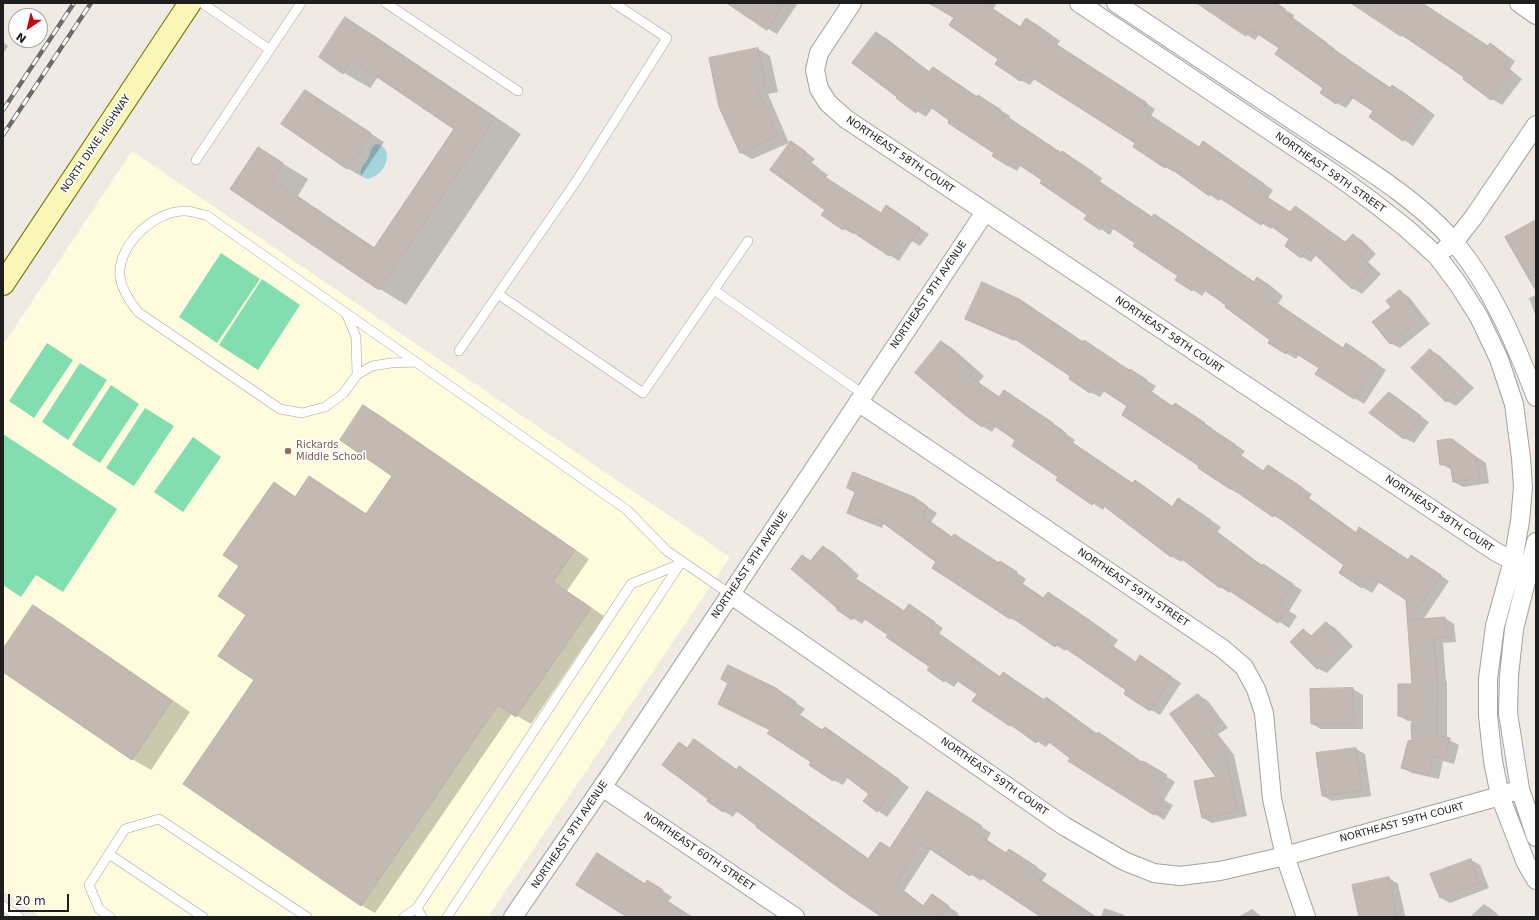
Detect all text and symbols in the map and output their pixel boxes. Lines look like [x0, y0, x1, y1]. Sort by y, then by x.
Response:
north arrow [8, 8, 48, 48]
text: N [14, 29, 29, 45]
street label: NORTH DIXIE HIGHWAY [59, 93, 133, 195]
street label: NORTHEAST 58TH COURT [844, 114, 956, 196]
street label: NORTHEAST 58TH STREET [1273, 130, 1387, 216]
street label: NORTHEAST 9TH AVENUE [888, 239, 970, 351]
street label: NORTHEAST 58TH COURT [1113, 294, 1225, 376]
place label: Rickards Middle School [296, 439, 365, 462]
marker: Rickards Middle School [283, 446, 293, 456]
street label: NORTHEAST 58TH COURT [1383, 473, 1495, 555]
street label: NORTHEAST 9TH AVENUE [709, 509, 791, 621]
street label: NORTHEAST 59TH STREET [1075, 546, 1191, 630]
street label: NORTHEAST 59TH COURT [938, 735, 1050, 819]
street label: NORTHEAST 9TH AVENUE [529, 779, 611, 891]
street label: NORTHEAST 59TH COURT [1339, 801, 1465, 845]
street label: NORTHEAST 60TH STREET [641, 810, 757, 894]
scale bar [10, 886, 71, 912]
text: 20 m [15, 894, 46, 908]

